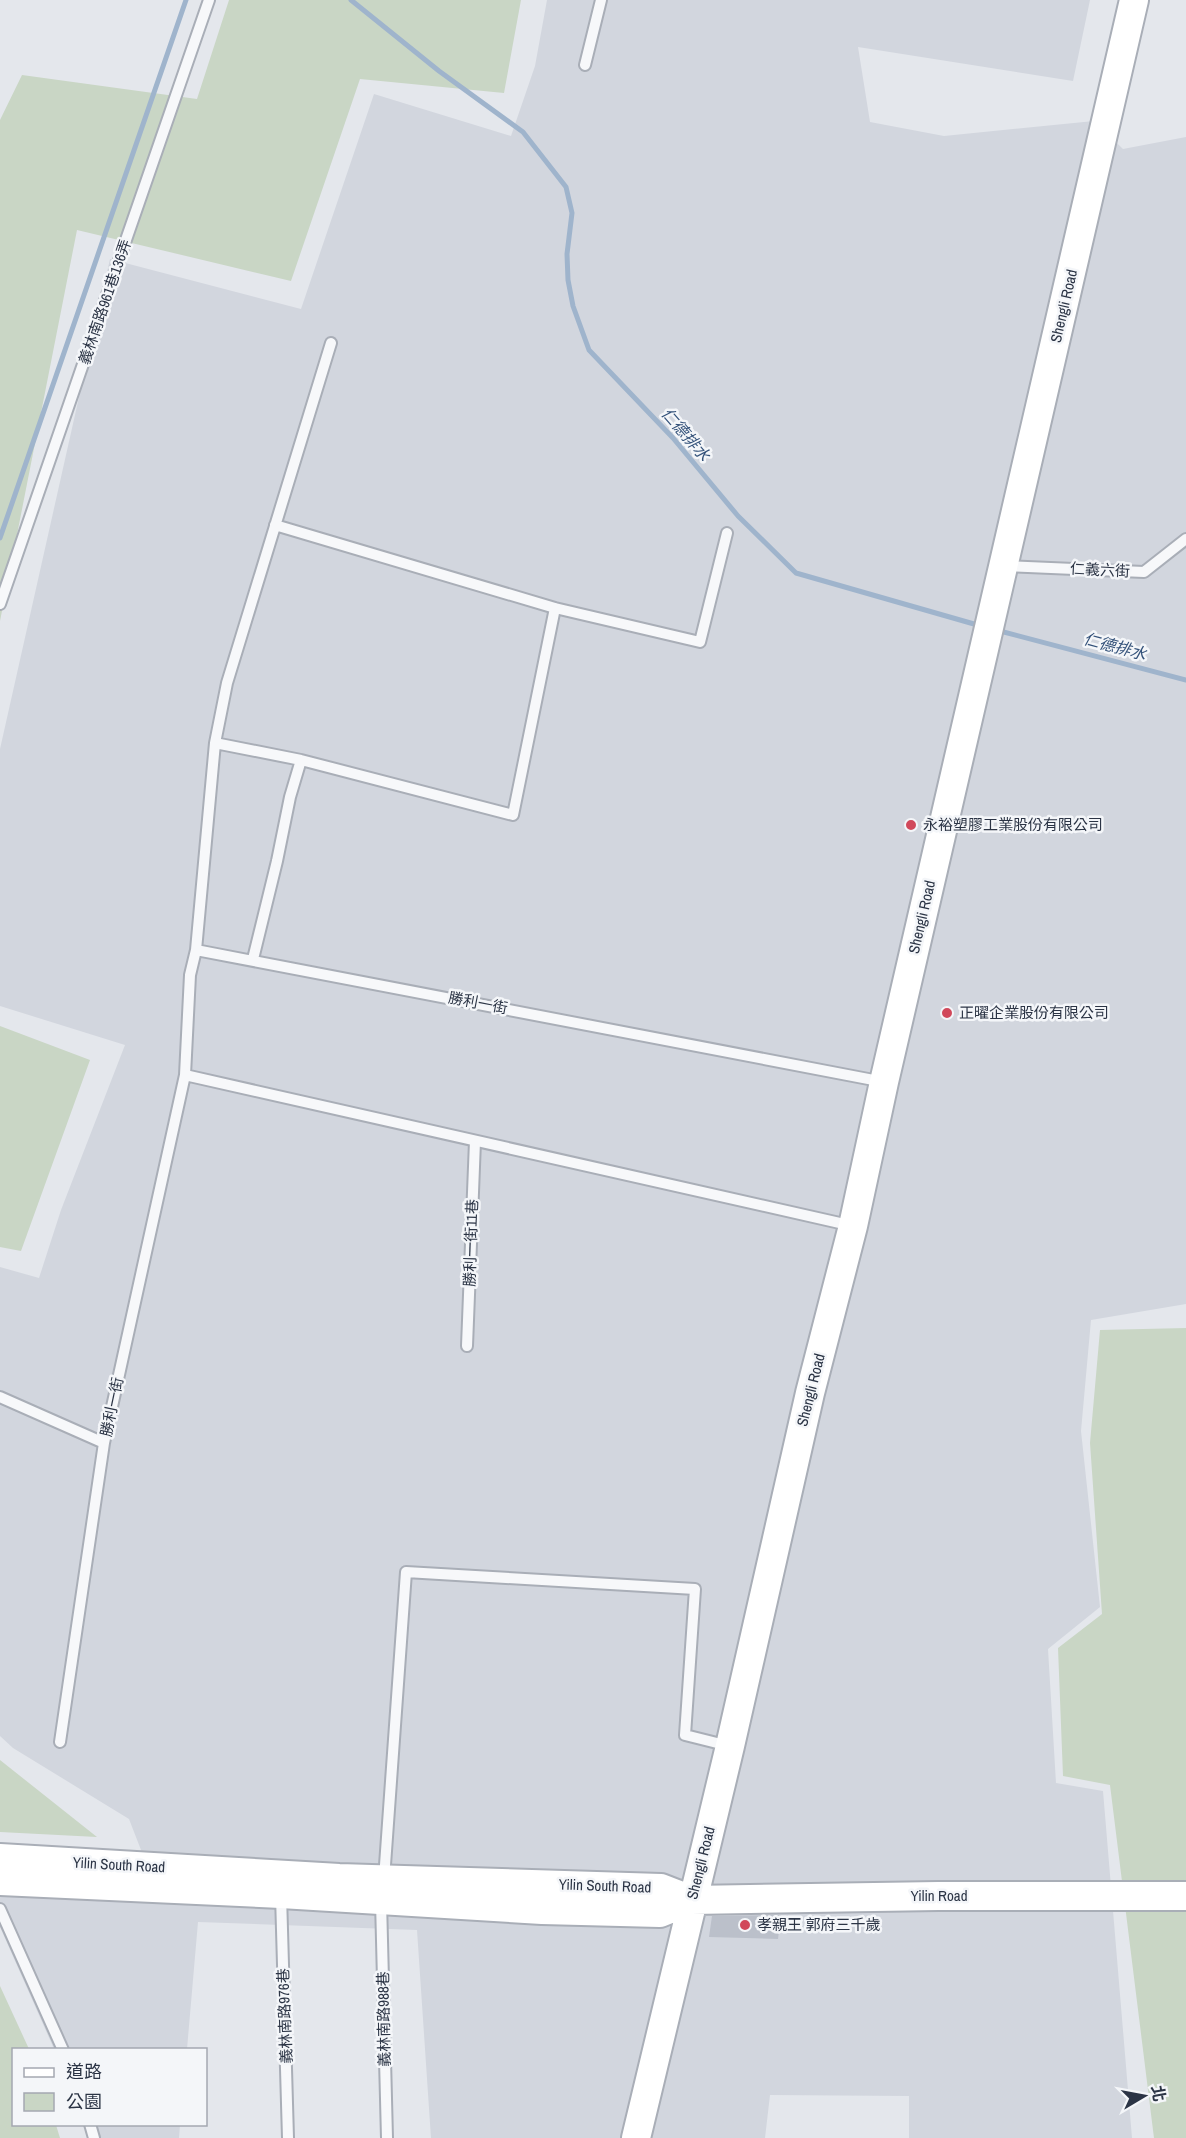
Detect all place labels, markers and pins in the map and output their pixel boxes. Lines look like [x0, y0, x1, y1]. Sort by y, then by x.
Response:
place label: 永裕塑膠工業股份有限公司 [923, 814, 1103, 835]
marker: 永裕塑膠工業股份有限公司 [904, 818, 918, 832]
place label: 正曜企業股份有限公司 [959, 1002, 1109, 1023]
marker: 正曜企業股份有限公司 [940, 1006, 954, 1020]
place label: 孝親王 郭府三千歲 [757, 1914, 880, 1935]
marker: 孝親王 郭府三千歲 [738, 1918, 752, 1932]

